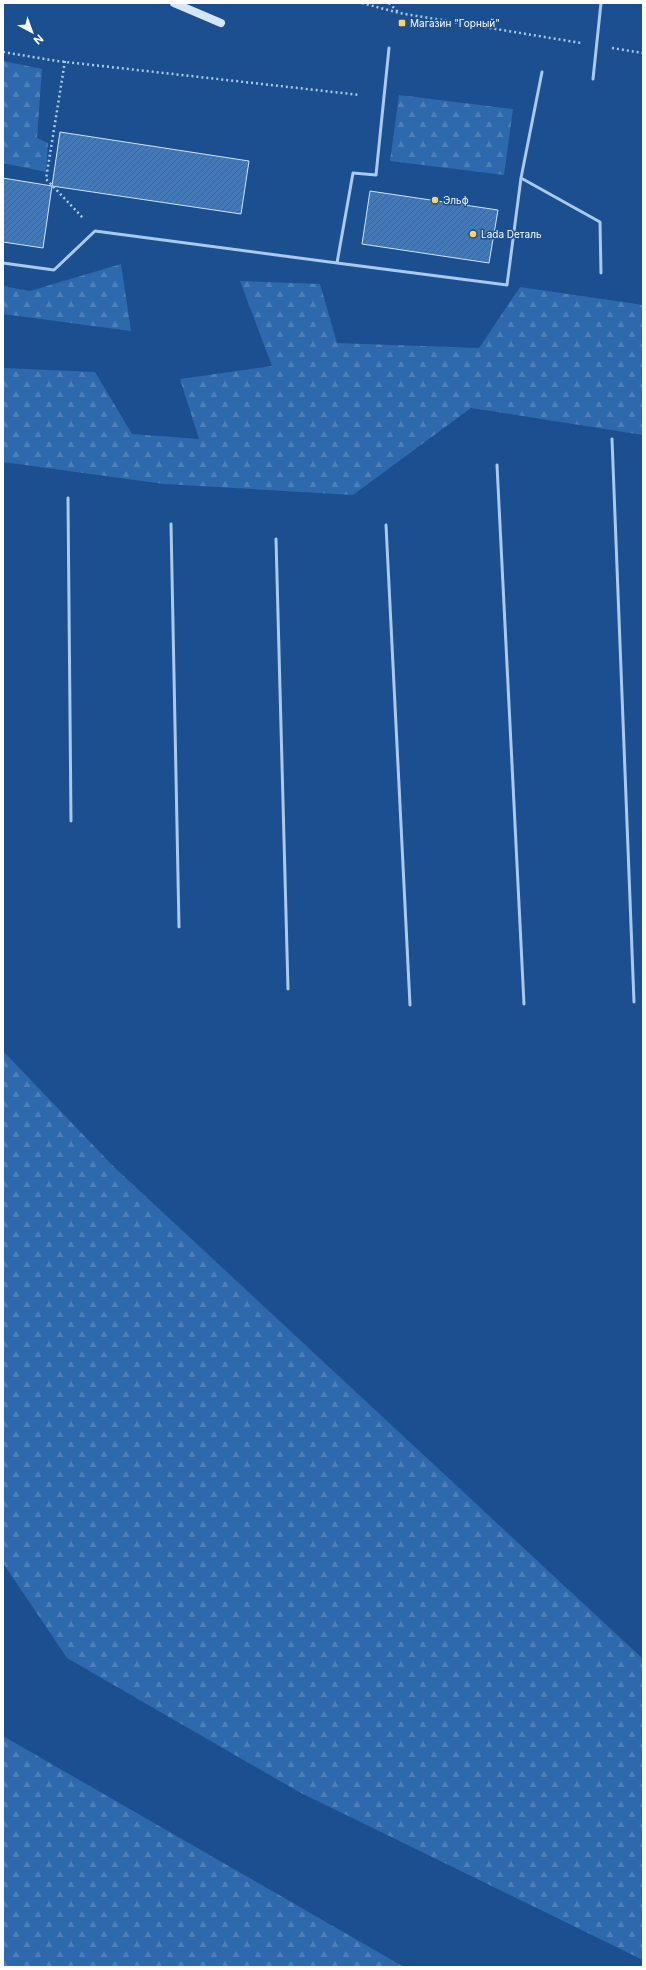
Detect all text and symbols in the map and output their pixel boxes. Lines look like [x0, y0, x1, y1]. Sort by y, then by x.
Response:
north arrow [12, 12, 52, 52]
place label: Магазин "Горный" [410, 17, 500, 29]
marker: Магазин "Горный" [397, 18, 407, 28]
text: N [31, 32, 46, 48]
place label: Эльф [443, 194, 469, 206]
marker: Эльф [430, 195, 440, 205]
place label: Lada Dеталь [481, 228, 542, 240]
marker: Lada Dеталь [468, 229, 478, 239]

